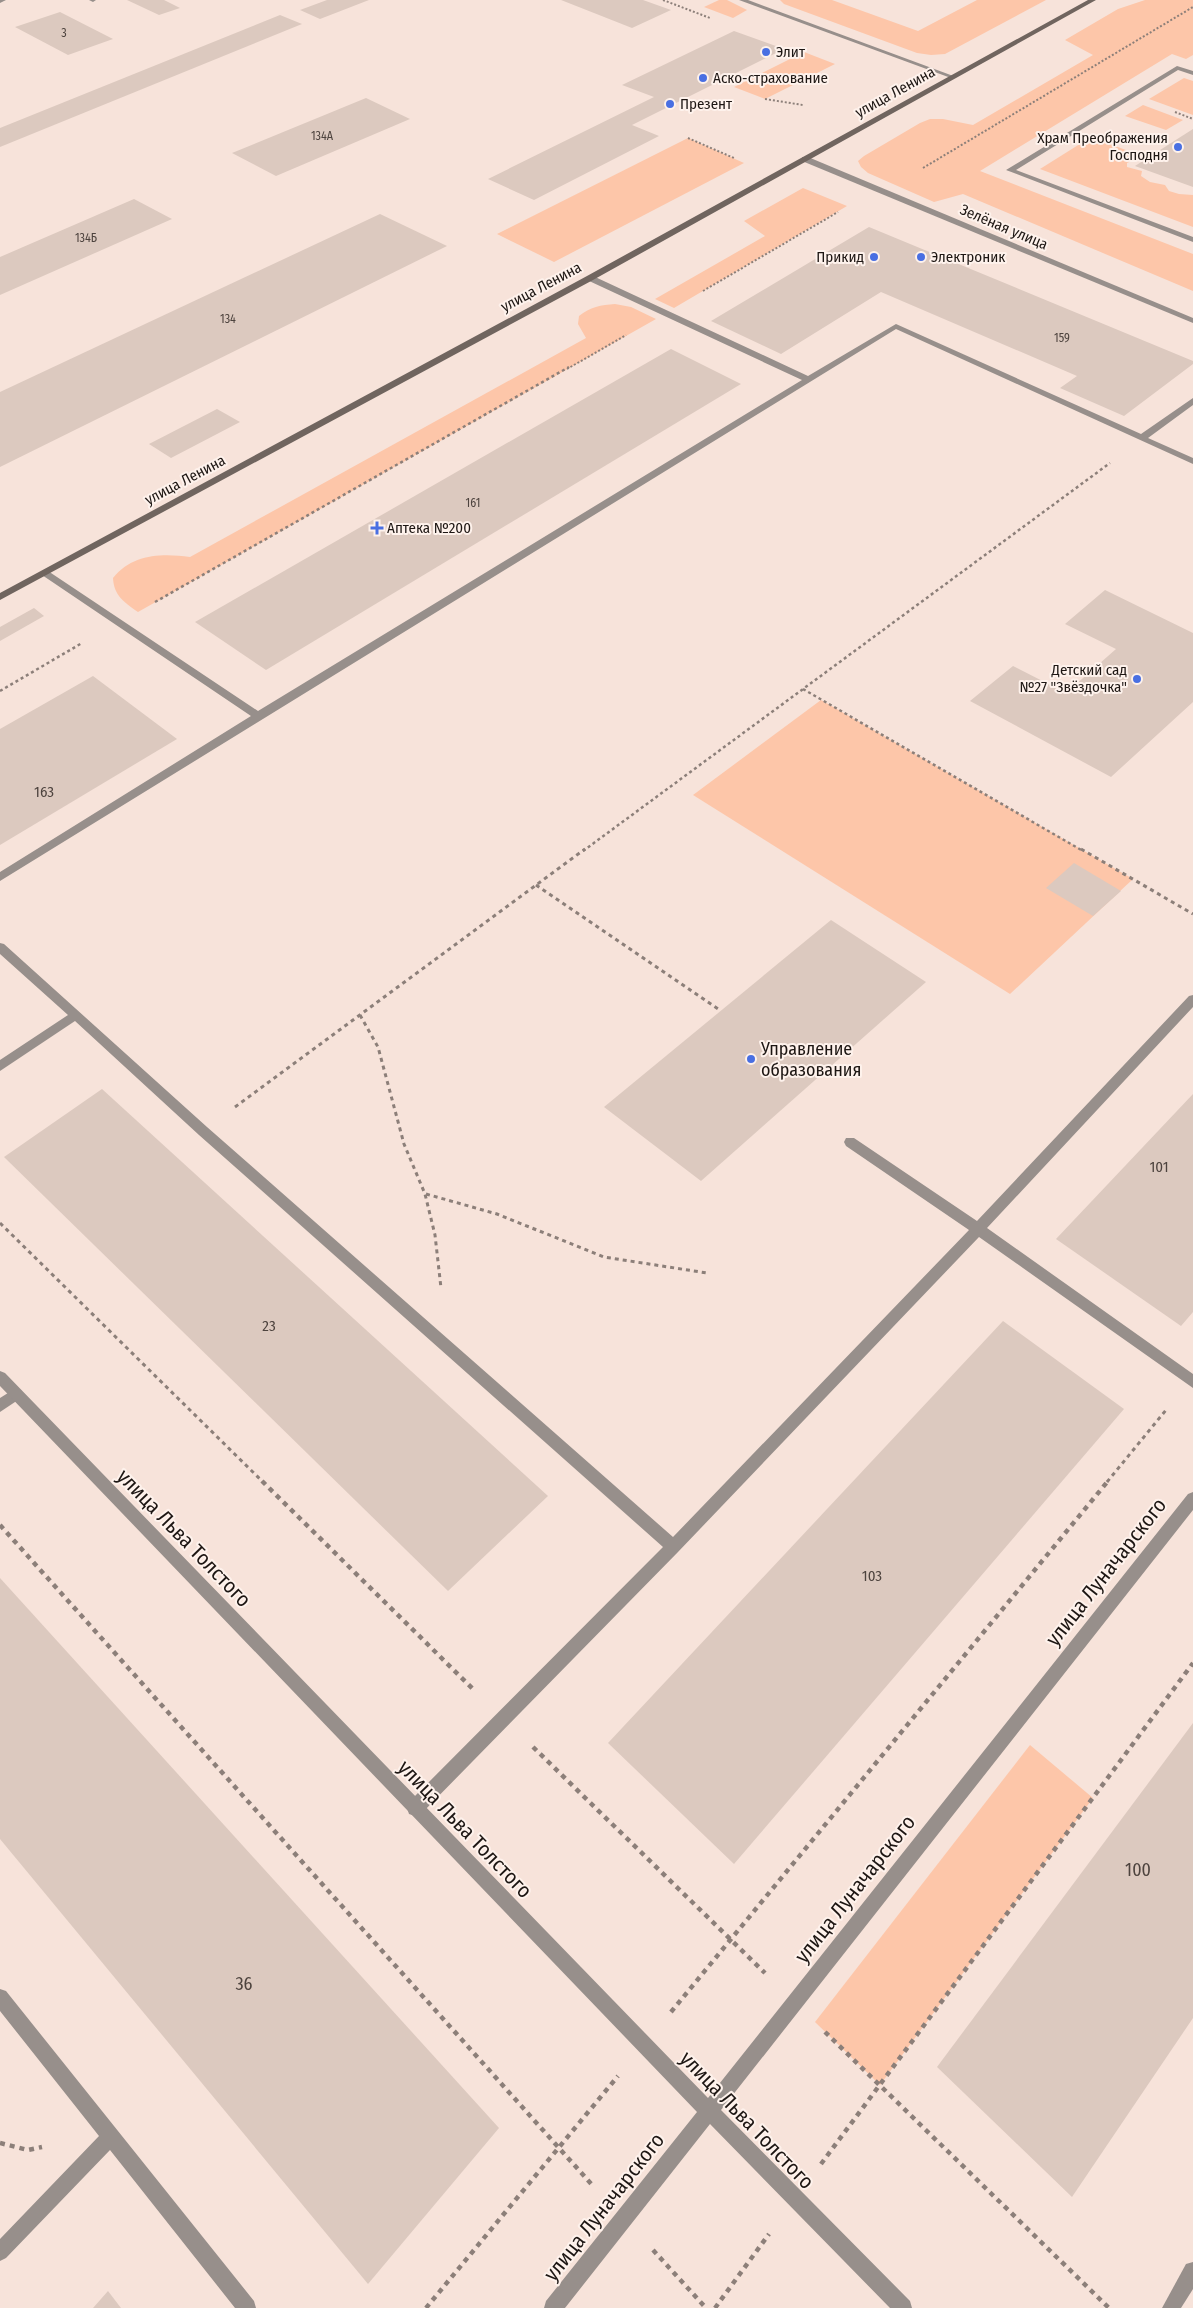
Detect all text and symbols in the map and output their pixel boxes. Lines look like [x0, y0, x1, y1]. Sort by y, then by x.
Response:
house number: 3 [61, 26, 67, 40]
place label: Элит [776, 43, 806, 61]
marker: Элит [760, 46, 772, 58]
street label: улица Ленина [852, 63, 938, 121]
place label: Аско-страхование [713, 69, 828, 87]
marker: Аско-страхование [697, 72, 709, 84]
place label: Презент [680, 95, 733, 113]
marker: Презент [664, 98, 676, 110]
house number: 134А [311, 129, 334, 143]
place label: Храм Преображения Господня [1037, 129, 1168, 164]
marker: Храм Преображения Господня [1172, 141, 1184, 153]
street label: Зелёная улица [957, 200, 1051, 254]
house number: 134Б [75, 231, 97, 245]
place label: Прикид [816, 248, 864, 266]
place label: Электроник [931, 248, 1005, 266]
marker: Прикид [868, 251, 880, 263]
marker: Электроник [915, 251, 927, 263]
street label: улица Ленина [498, 258, 584, 316]
house number: 134 [220, 312, 236, 326]
house number: 159 [1054, 331, 1070, 345]
street label: улица Ленина [142, 451, 228, 509]
house number: 161 [466, 496, 480, 510]
place label: Аптека №200 [387, 519, 471, 537]
marker: Аптека №200 [371, 522, 383, 534]
place label: Детский сад №27 "Звёздочка" [1019, 661, 1127, 696]
marker: Детский сад №27 "Звёздочка" [1131, 673, 1143, 685]
house number: 163 [34, 783, 54, 801]
place label: Управление образования [760, 1038, 861, 1081]
marker: Управление образования [745, 1053, 757, 1065]
house number: 101 [1149, 1158, 1169, 1176]
house number: 23 [262, 1317, 276, 1335]
street label: улица Льва Толстого [111, 1463, 257, 1613]
street label: улица Луначарского [1040, 1493, 1172, 1651]
house number: 103 [862, 1567, 882, 1585]
street label: улица Льва Толстого [392, 1754, 538, 1904]
street label: улица Луначарского [789, 1810, 921, 1968]
house number: 100 [1125, 1859, 1151, 1881]
house number: 36 [235, 1973, 253, 1995]
street label: улица Льва Толстого [674, 2045, 820, 2195]
street label: улица Луначарского [538, 2128, 670, 2286]

